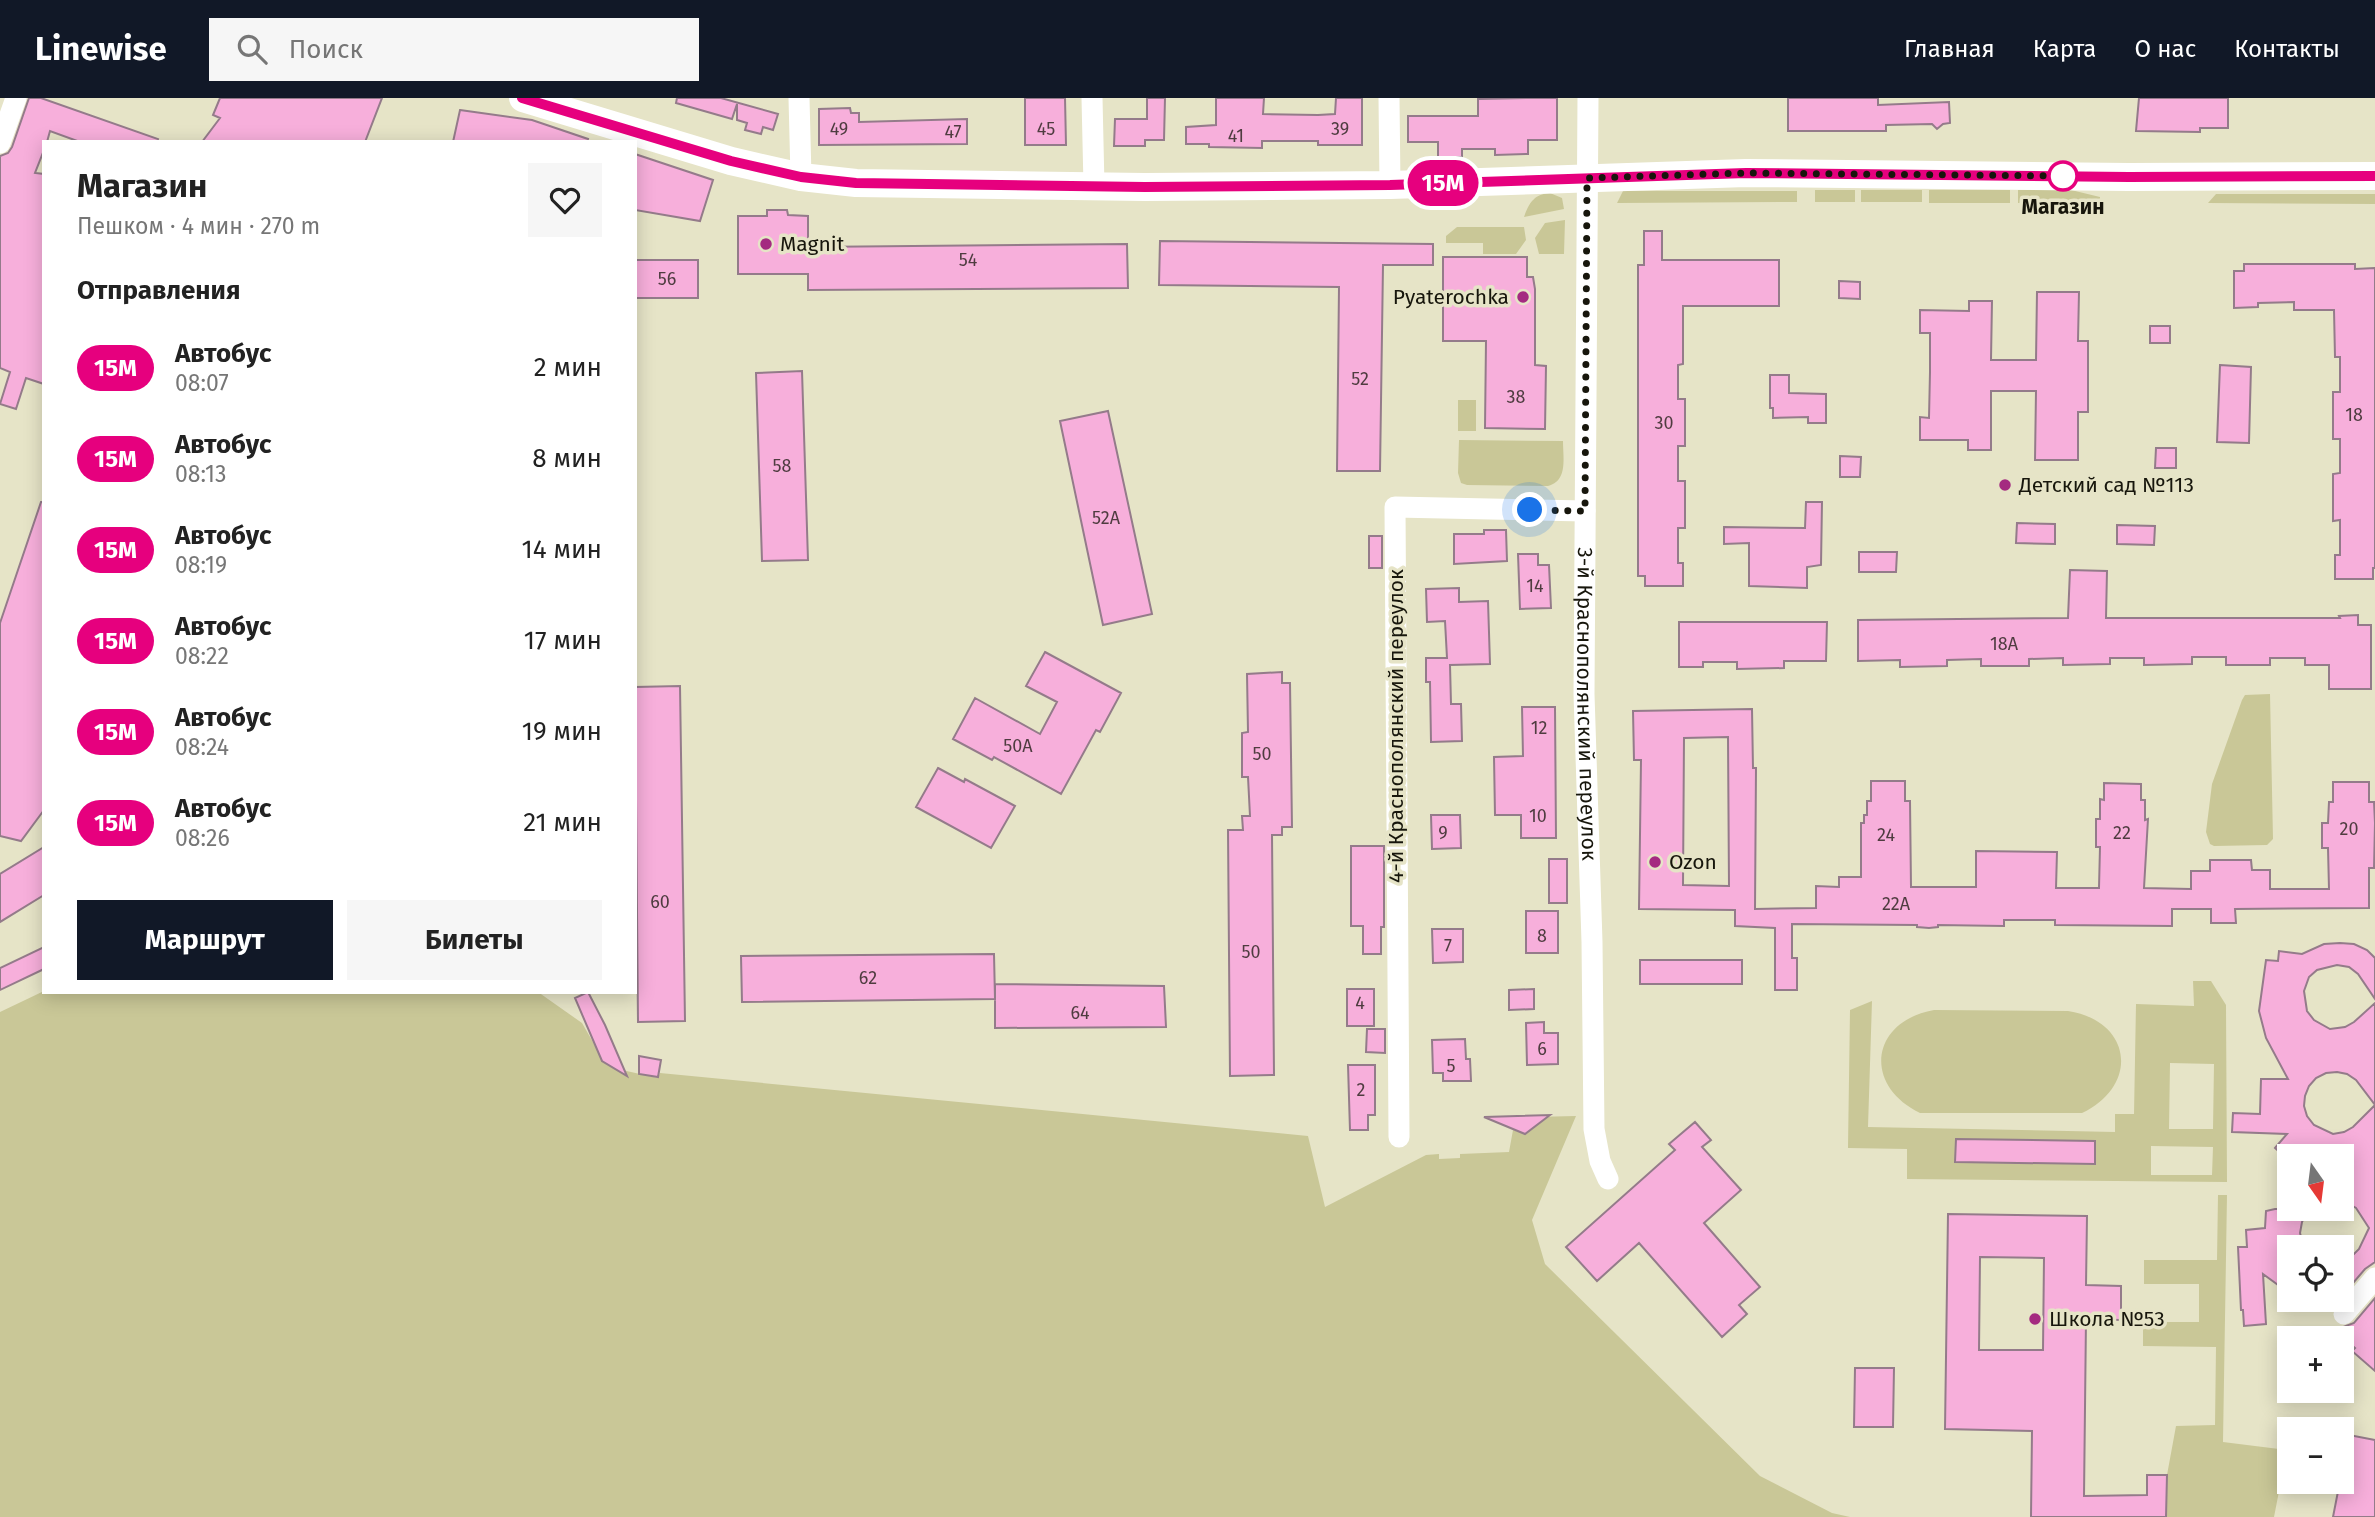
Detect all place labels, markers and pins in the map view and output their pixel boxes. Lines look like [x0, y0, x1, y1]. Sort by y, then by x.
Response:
marker: Магазин [2048, 161, 2078, 191]
place label: Магазин [2022, 194, 2104, 220]
place label: Magnit [780, 231, 845, 257]
marker: Magnit [758, 236, 774, 252]
place label: Pyaterochka [1393, 284, 1509, 310]
marker: Pyaterochka [1515, 289, 1531, 305]
place label: Детский сад №113 [2018, 472, 2194, 498]
marker: Детский сад №113 [1997, 477, 2013, 493]
place label: Ozon [1669, 849, 1717, 875]
marker: Ozon [1647, 854, 1663, 870]
place label: Школа №53 [2049, 1306, 2165, 1332]
marker: Школа №53 [2027, 1311, 2043, 1327]

